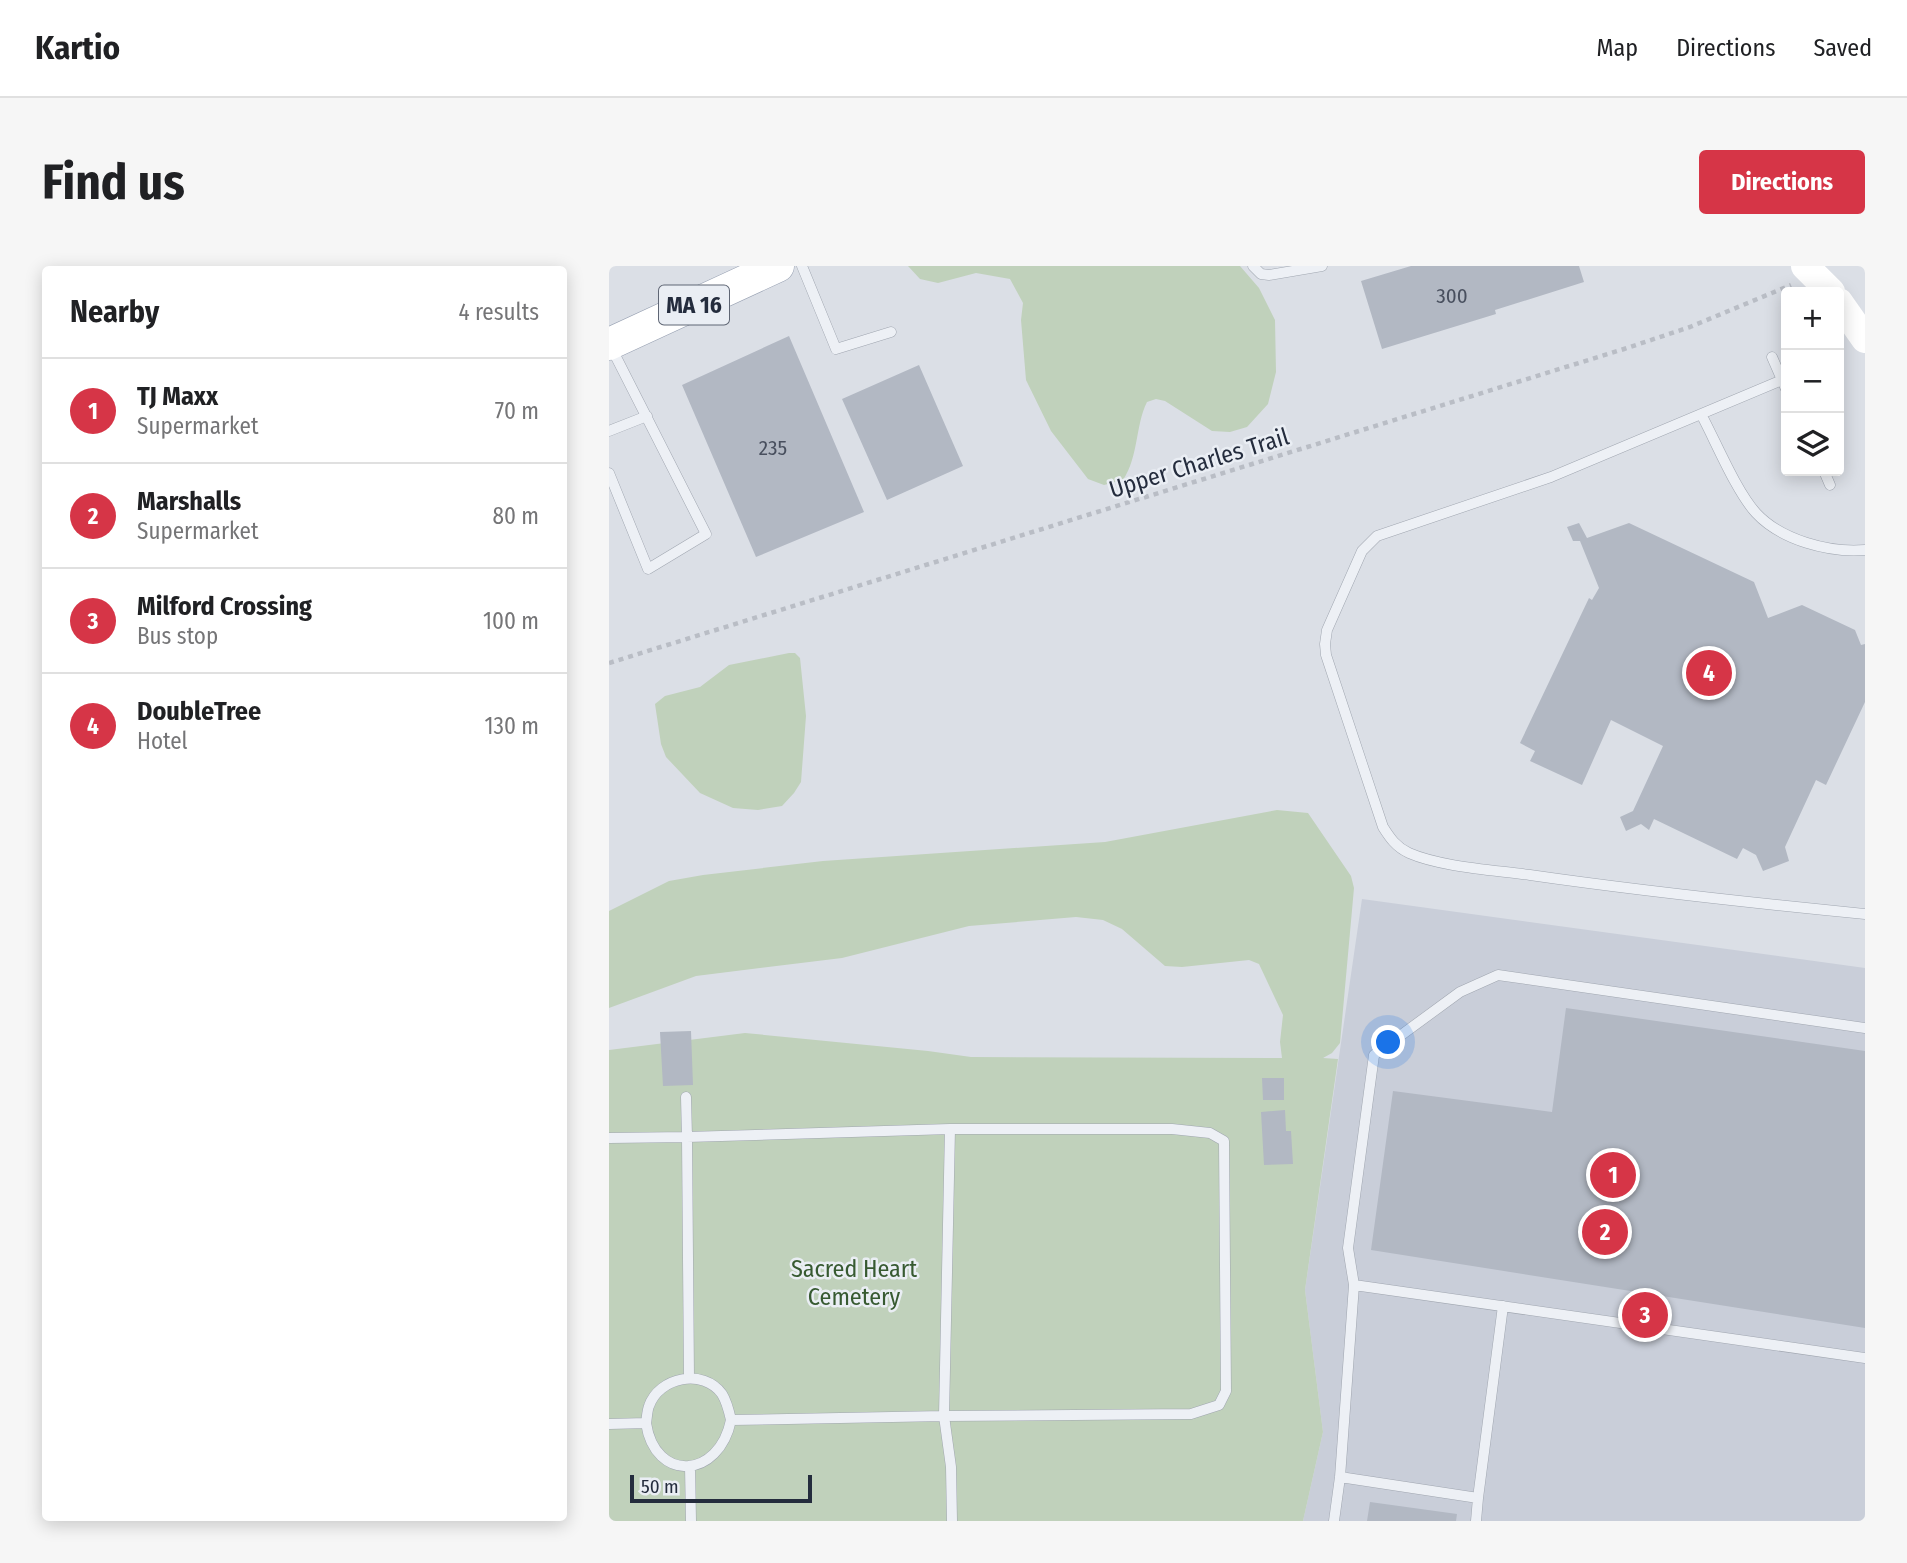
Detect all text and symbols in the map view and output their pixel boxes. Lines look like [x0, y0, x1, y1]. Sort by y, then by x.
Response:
text: Kartio [35, 28, 120, 68]
text: Map [1597, 34, 1638, 62]
text: Directions [1676, 34, 1775, 62]
text: Saved [1813, 34, 1872, 62]
button: Directions [1699, 150, 1865, 214]
text: Find us [42, 153, 185, 212]
house number: 300 [1436, 283, 1468, 309]
road number: MA 16 [659, 286, 729, 324]
map controls [1781, 287, 1844, 476]
button: + [1781, 287, 1844, 350]
text: Nearby [70, 294, 159, 330]
text: 4 results [458, 298, 539, 326]
button: − [1781, 350, 1844, 413]
text: TJ Maxx [137, 381, 218, 412]
text: 1 [88, 397, 98, 425]
text: 70 m [495, 397, 539, 425]
text: Supermarket [137, 412, 258, 440]
button: layers [1781, 413, 1844, 476]
street label: Upper Charles Trail [1106, 422, 1292, 504]
house number: 235 [759, 435, 787, 461]
text: Marshalls [137, 486, 241, 517]
text: 2 [88, 502, 98, 530]
text: 80 m [492, 502, 539, 530]
text: Supermarket [137, 517, 258, 545]
text: Milford Crossing [137, 591, 312, 622]
text: 3 [88, 607, 98, 635]
text: 100 m [483, 607, 539, 635]
text: Bus stop [137, 622, 218, 650]
pin: 4 [1686, 647, 1732, 699]
text: DoubleTree [137, 696, 261, 727]
text: 4 [87, 712, 99, 740]
text: 130 m [485, 712, 539, 740]
text: Hotel [137, 727, 188, 755]
your location [1371, 1025, 1405, 1059]
pin: 1 [1590, 1149, 1636, 1201]
pin: 2 [1582, 1206, 1628, 1258]
park label: Sacred Heart Cemetery [791, 1255, 917, 1311]
pin: 3 [1622, 1289, 1668, 1341]
scale bar [630, 1472, 812, 1504]
text: 50 m [641, 1475, 679, 1498]

